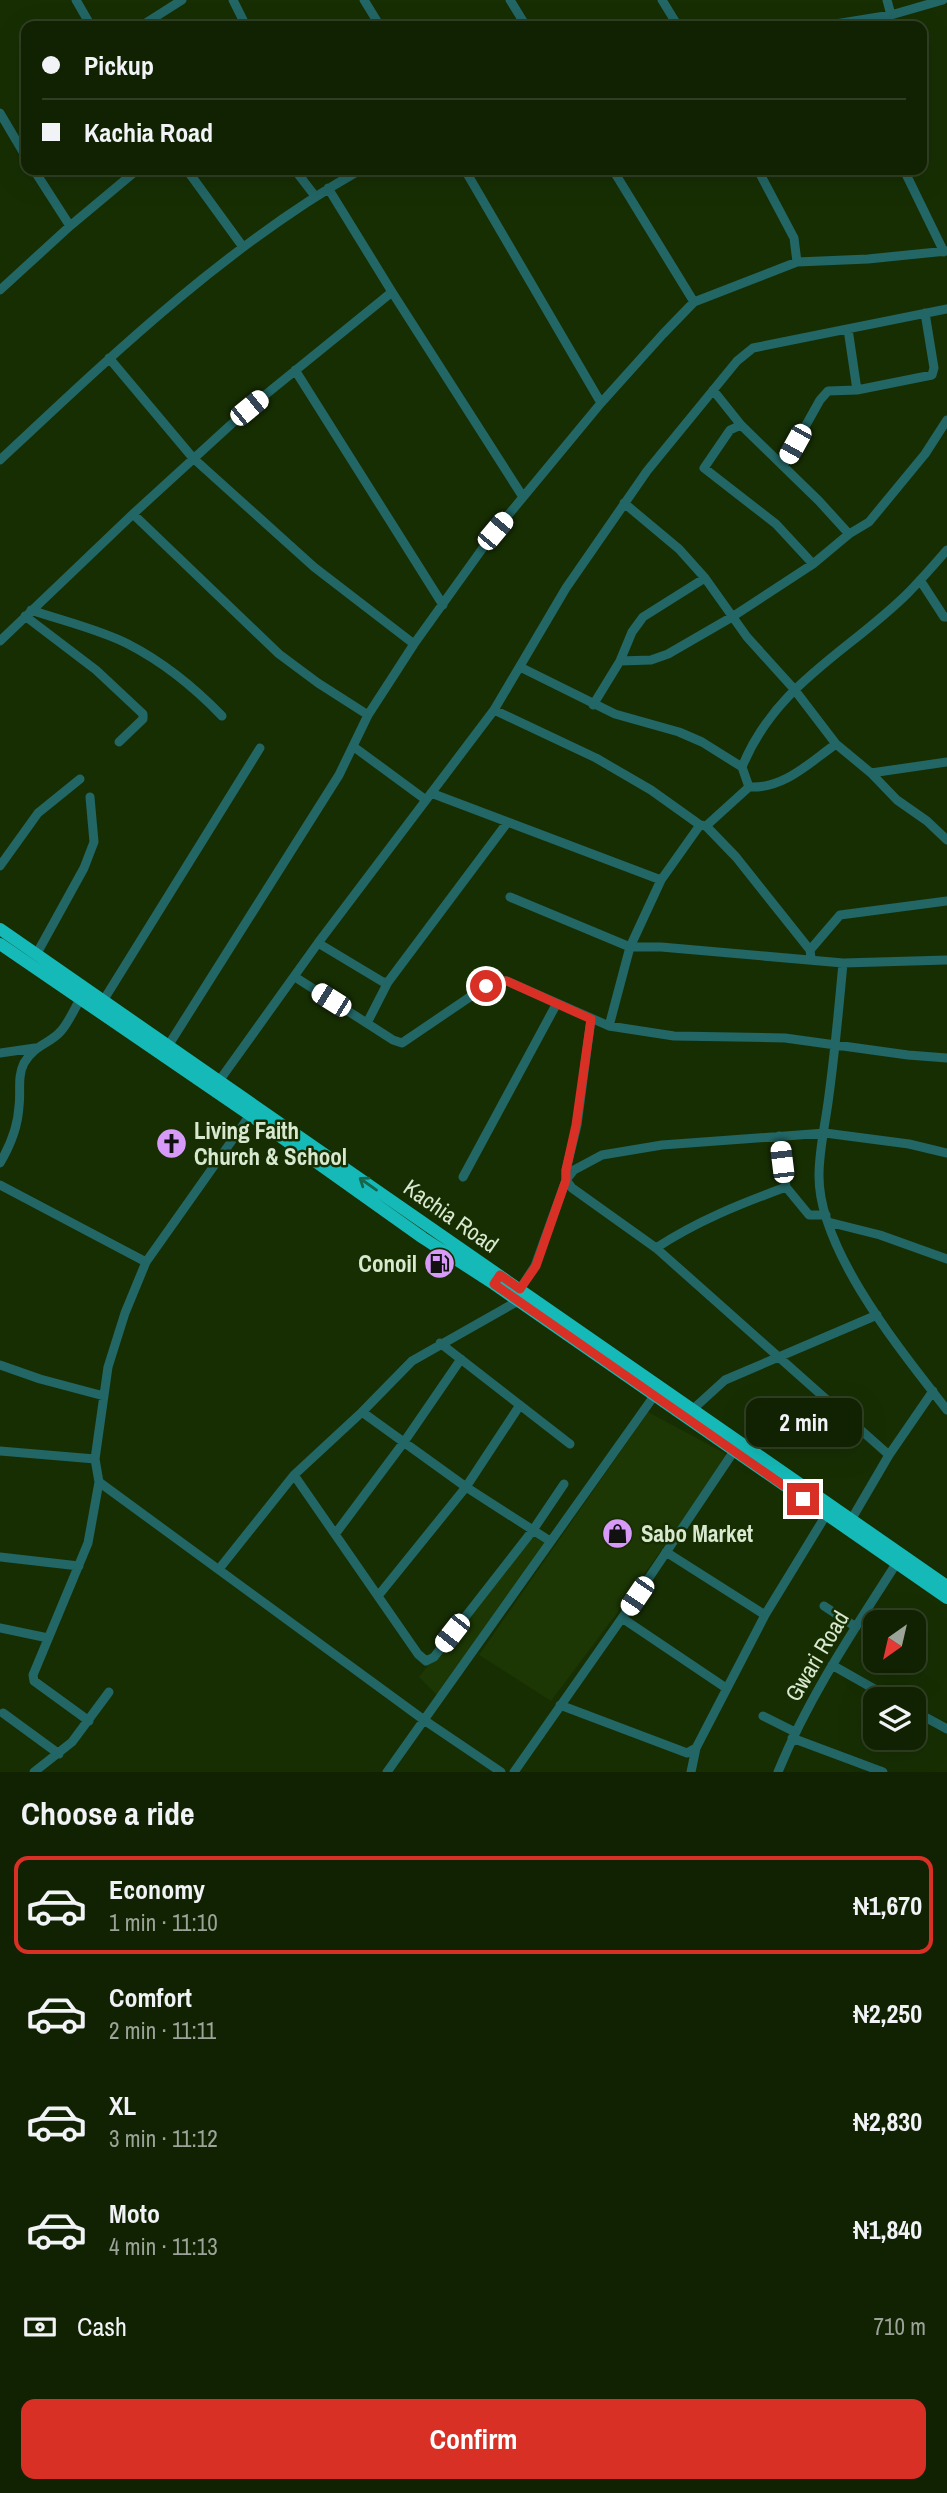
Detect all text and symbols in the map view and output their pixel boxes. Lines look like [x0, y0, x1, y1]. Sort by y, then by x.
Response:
text: Pickup [84, 48, 154, 83]
text: Kachia Road [84, 115, 213, 150]
car [227, 387, 272, 429]
car [776, 421, 815, 467]
car [474, 508, 517, 554]
route start [470, 970, 502, 1002]
car [308, 980, 355, 1020]
place label: Living Faith Church & School [194, 1115, 347, 1172]
church icon: Living Faith Church & School [154, 1127, 188, 1161]
car [770, 1140, 795, 1184]
street label: Kachia Road [398, 1172, 505, 1260]
one-way arrow [358, 1177, 378, 1191]
fuel station icon: Conoil [423, 1247, 457, 1281]
place label: Conoil [358, 1248, 417, 1279]
callout: 2 min [745, 1398, 861, 1446]
text: 2 min [779, 1407, 829, 1438]
route end [787, 1483, 819, 1515]
shop icon: Sabo Market [601, 1517, 635, 1551]
place label: Sabo Market [641, 1518, 753, 1549]
car [617, 1573, 658, 1619]
street label: Gwari Road [777, 1605, 856, 1707]
car [431, 1610, 474, 1656]
north arrow [863, 1610, 926, 1673]
map controls [863, 1610, 926, 1750]
button: layers [863, 1687, 926, 1750]
text: Choose a ride [21, 1792, 195, 1835]
text: Economy [109, 1872, 205, 1907]
icon: car [25, 1874, 88, 1937]
text: ₦1,670 [853, 1888, 922, 1923]
text: 1 min · 11:10 [109, 1907, 218, 1938]
text: Comfort [109, 1980, 192, 2015]
icon: car [25, 1982, 88, 2045]
text: ₦2,250 [853, 1996, 922, 2031]
text: 2 min · 11:11 [109, 2015, 216, 2046]
text: XL [109, 2088, 136, 2123]
icon: car [25, 2090, 88, 2153]
text: ₦2,830 [853, 2104, 922, 2139]
text: 3 min · 11:12 [109, 2123, 218, 2154]
text: Moto [109, 2196, 160, 2231]
icon: car [25, 2198, 88, 2261]
text: ₦1,840 [853, 2212, 922, 2247]
text: 4 min · 11:13 [109, 2231, 218, 2262]
icon: cash [21, 2308, 59, 2346]
text: Cash [77, 2309, 127, 2344]
text: 710 m [874, 2311, 926, 2342]
button: Confirm [21, 2399, 926, 2479]

